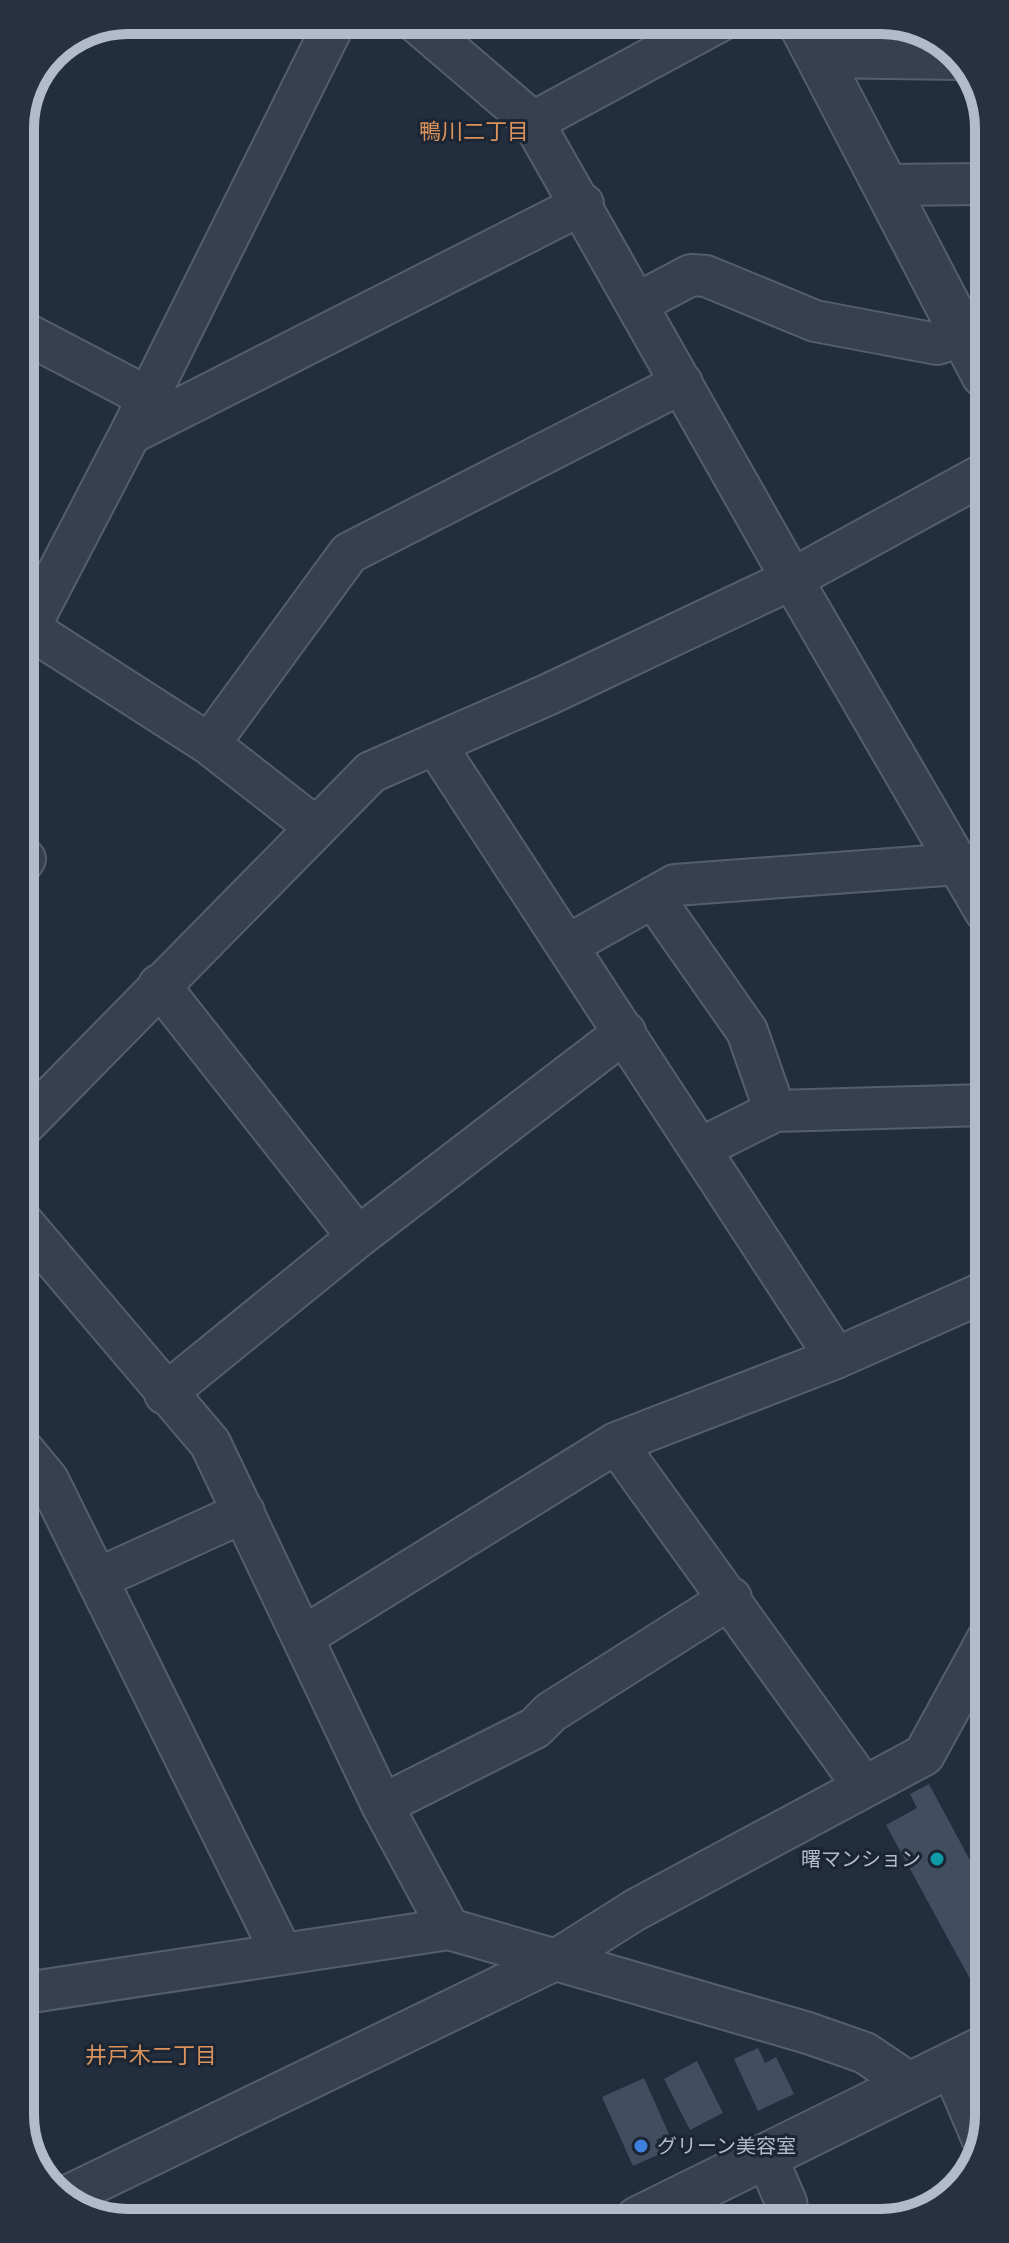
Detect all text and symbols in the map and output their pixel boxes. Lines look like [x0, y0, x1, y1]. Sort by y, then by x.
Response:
district label: 鴨川二丁目 [419, 116, 529, 147]
place label: 曙マンション [801, 1845, 921, 1873]
marker: 曙マンション [928, 1850, 946, 1868]
district label: 井戸木二丁目 [85, 2040, 217, 2071]
place label: グリーン美容室 [657, 2132, 796, 2160]
marker: グリーン美容室 [632, 2137, 650, 2155]

